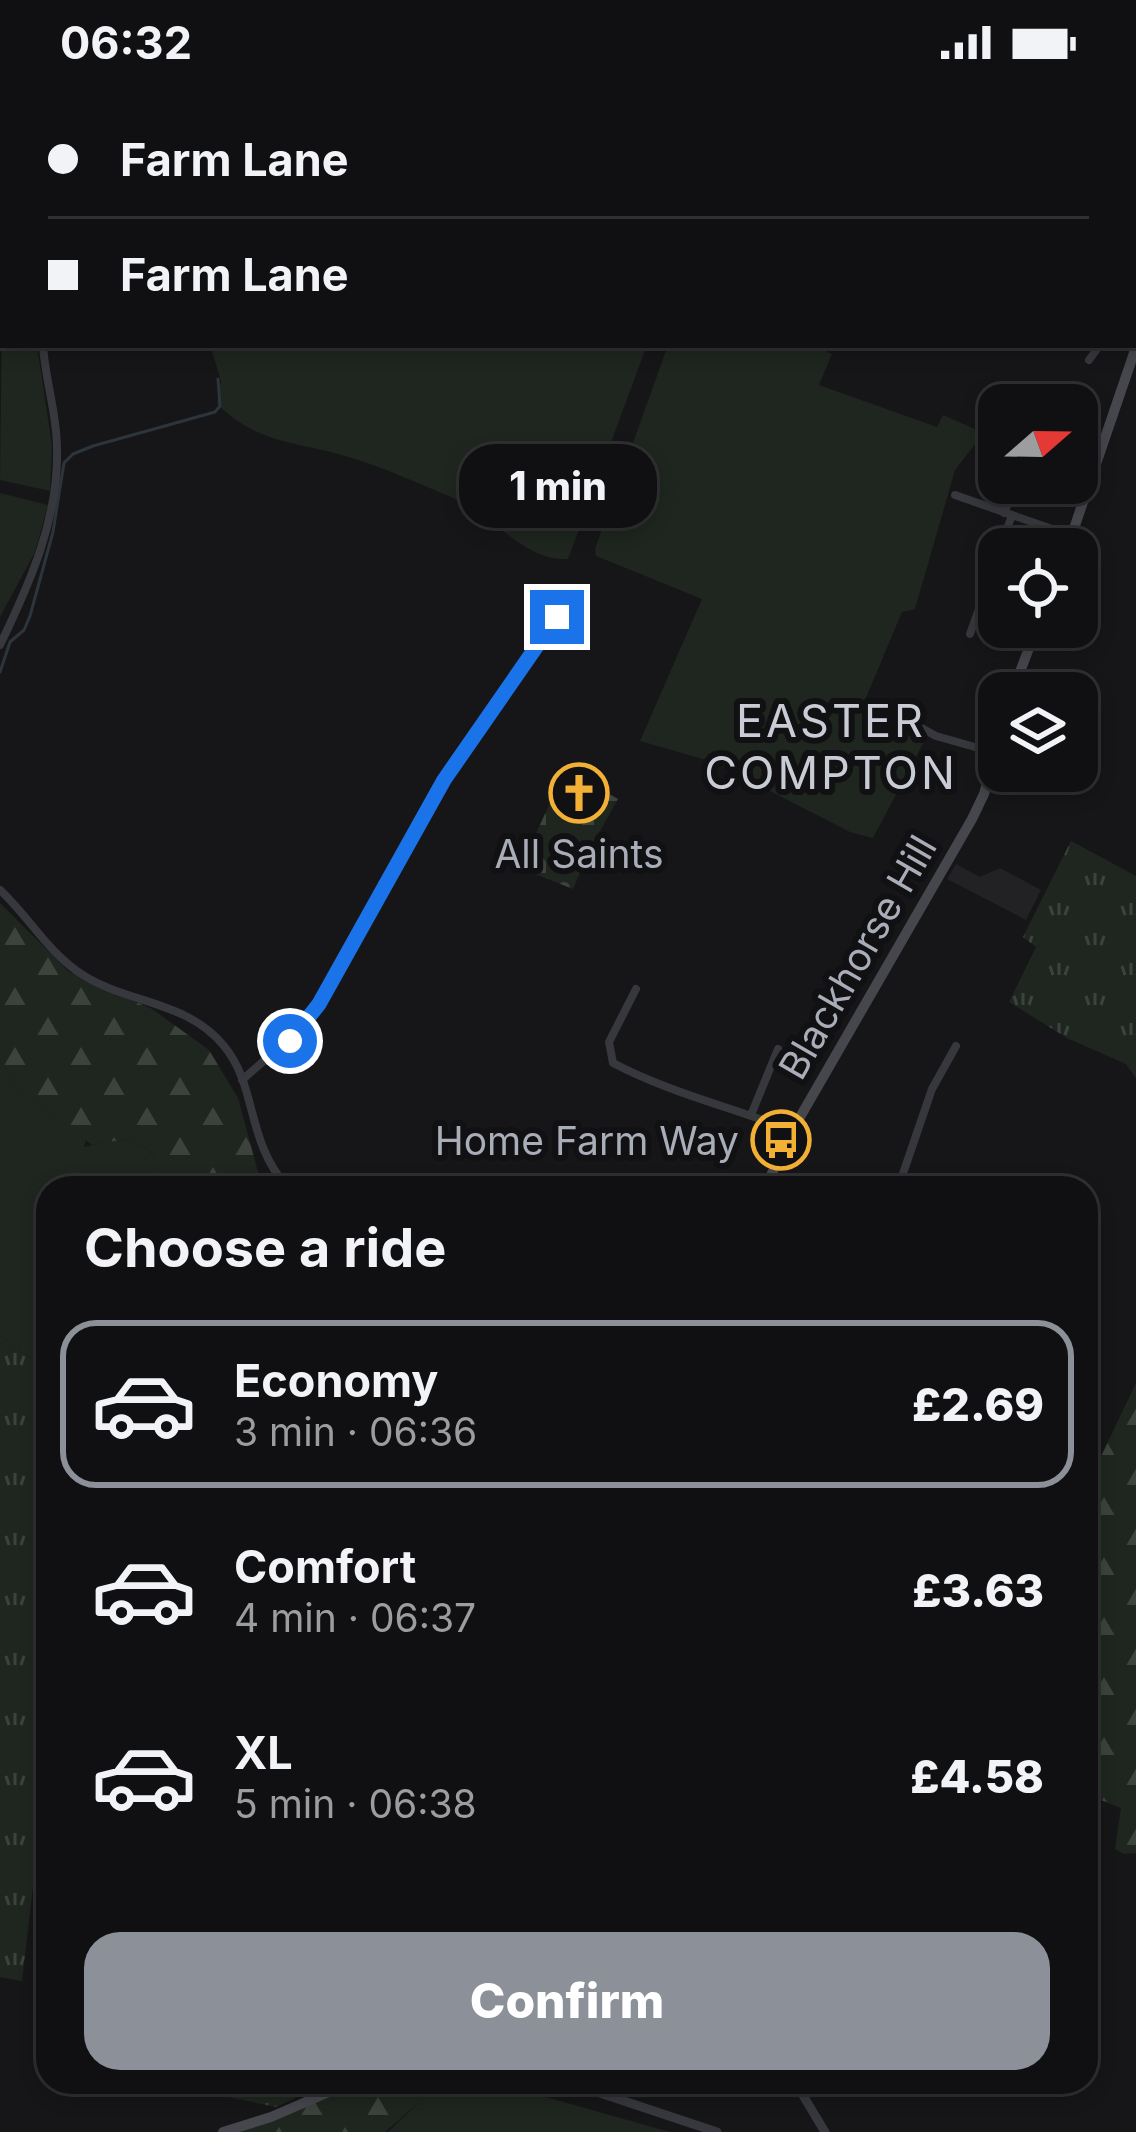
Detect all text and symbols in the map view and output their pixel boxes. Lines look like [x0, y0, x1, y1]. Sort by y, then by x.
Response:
text: 06:32 [60, 15, 192, 70]
text: Farm Lane [120, 132, 349, 187]
text: Farm Lane [120, 247, 349, 302]
north arrow [978, 384, 1098, 504]
map controls [978, 384, 1098, 792]
callout: 1 min [458, 443, 656, 527]
text: 1 min [509, 462, 607, 509]
button: locate [978, 528, 1098, 648]
route end [530, 590, 584, 644]
button: layers [978, 672, 1098, 792]
district label: EASTER COMPTON [704, 693, 958, 800]
church icon: All Saints [548, 762, 610, 824]
street label: Blackhorse Hill [768, 827, 946, 1087]
place label: All Saints [494, 830, 664, 877]
route start [263, 1014, 317, 1068]
bus stop icon: Home Farm Way [750, 1109, 812, 1171]
place label: Home Farm Way [435, 1117, 739, 1164]
text: Choose a ride [84, 1215, 446, 1280]
icon: car [90, 1350, 198, 1458]
text: Economy [234, 1353, 438, 1408]
text: £2.69 [912, 1377, 1044, 1432]
text: 3 min · 06:36 [234, 1408, 477, 1455]
icon: car [90, 1536, 198, 1644]
text: Comfort [234, 1539, 416, 1594]
text: £3.63 [912, 1563, 1044, 1618]
text: 4 min · 06:37 [234, 1594, 476, 1641]
icon: car [90, 1722, 198, 1830]
text: XL [234, 1725, 293, 1780]
text: £4.58 [910, 1749, 1044, 1804]
text: 5 min · 06:38 [234, 1780, 477, 1827]
button: Confirm [84, 1932, 1050, 2070]

